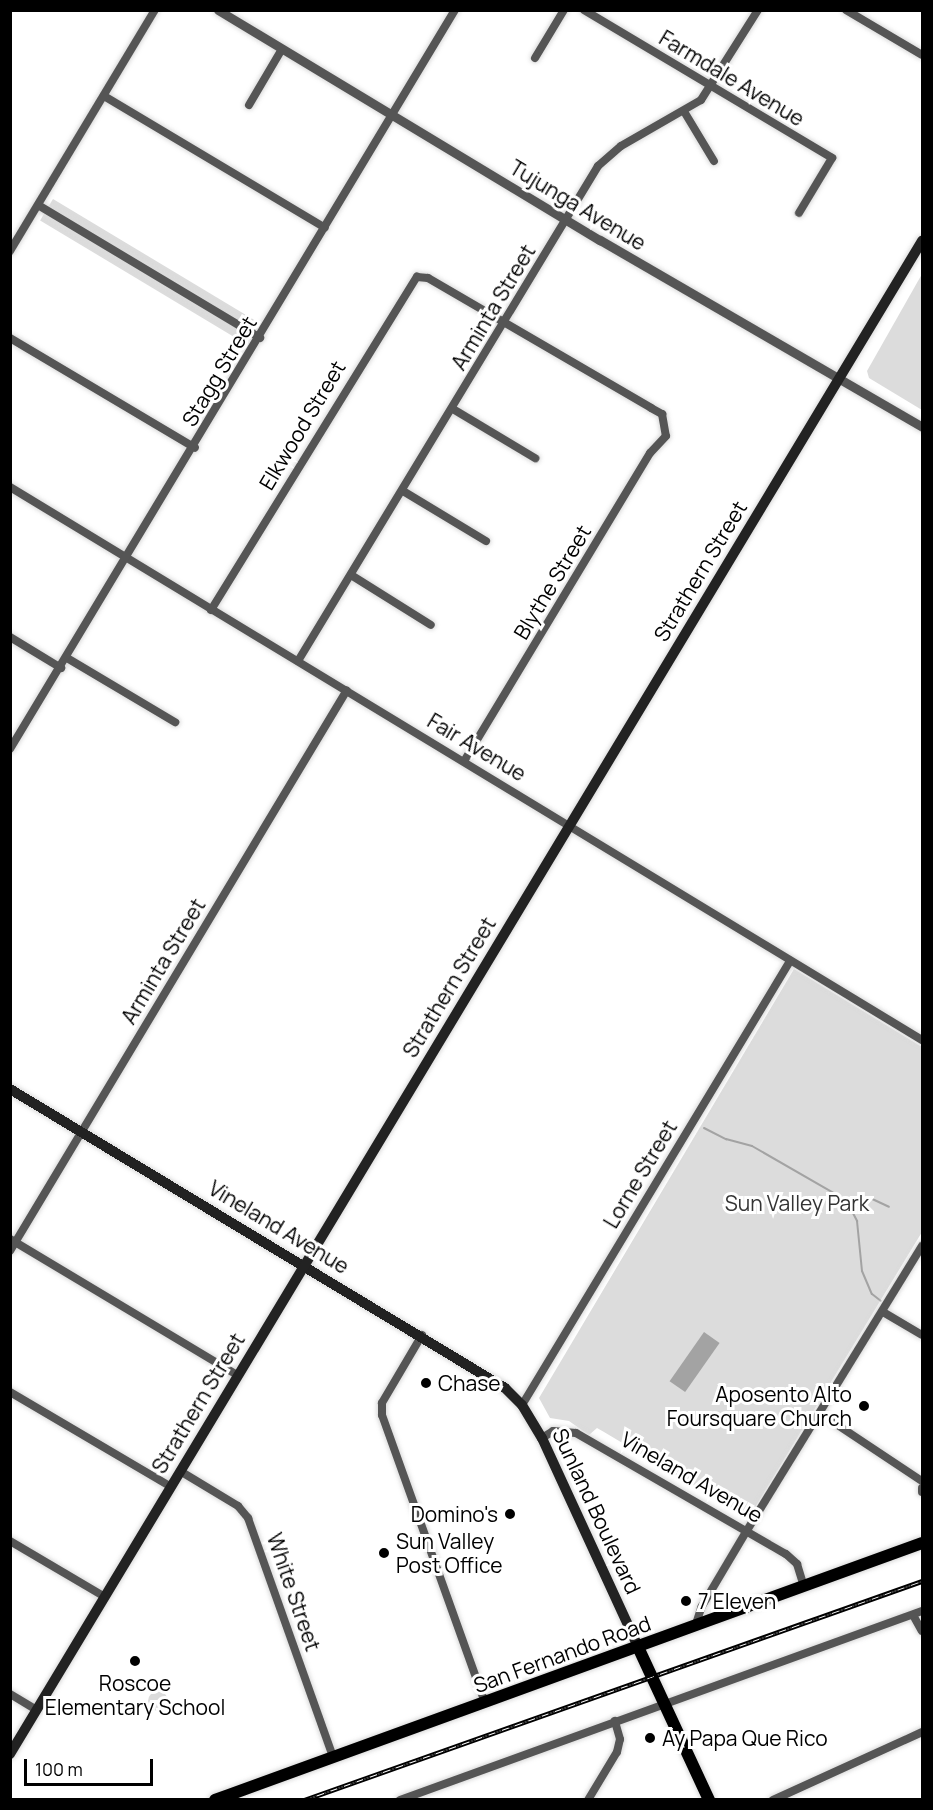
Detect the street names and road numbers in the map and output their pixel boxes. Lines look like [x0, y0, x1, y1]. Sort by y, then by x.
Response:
street label: Farmdale Avenue [655, 25, 809, 131]
street label: Tujunga Avenue [505, 154, 651, 256]
street label: Arminta Street [446, 240, 540, 374]
street label: Stagg Street [176, 311, 262, 431]
street label: Elkwood Street [254, 356, 350, 494]
street label: Strathern Street [648, 496, 752, 646]
street label: Blythe Street [508, 520, 596, 644]
street label: Fair Avenue [423, 708, 531, 786]
street label: Arminta Street [116, 894, 210, 1028]
street label: Strathern Street [397, 912, 501, 1062]
street label: Lorne Street [598, 1116, 682, 1232]
street label: Vineland Avenue [204, 1175, 354, 1279]
street label: Strathern Street [146, 1328, 250, 1478]
street label: Sunland Boulevard [548, 1424, 646, 1598]
street label: Vineland Avenue [617, 1426, 767, 1528]
street label: White Street [262, 1530, 326, 1654]
street label: San Fernando Road [470, 1610, 654, 1698]

